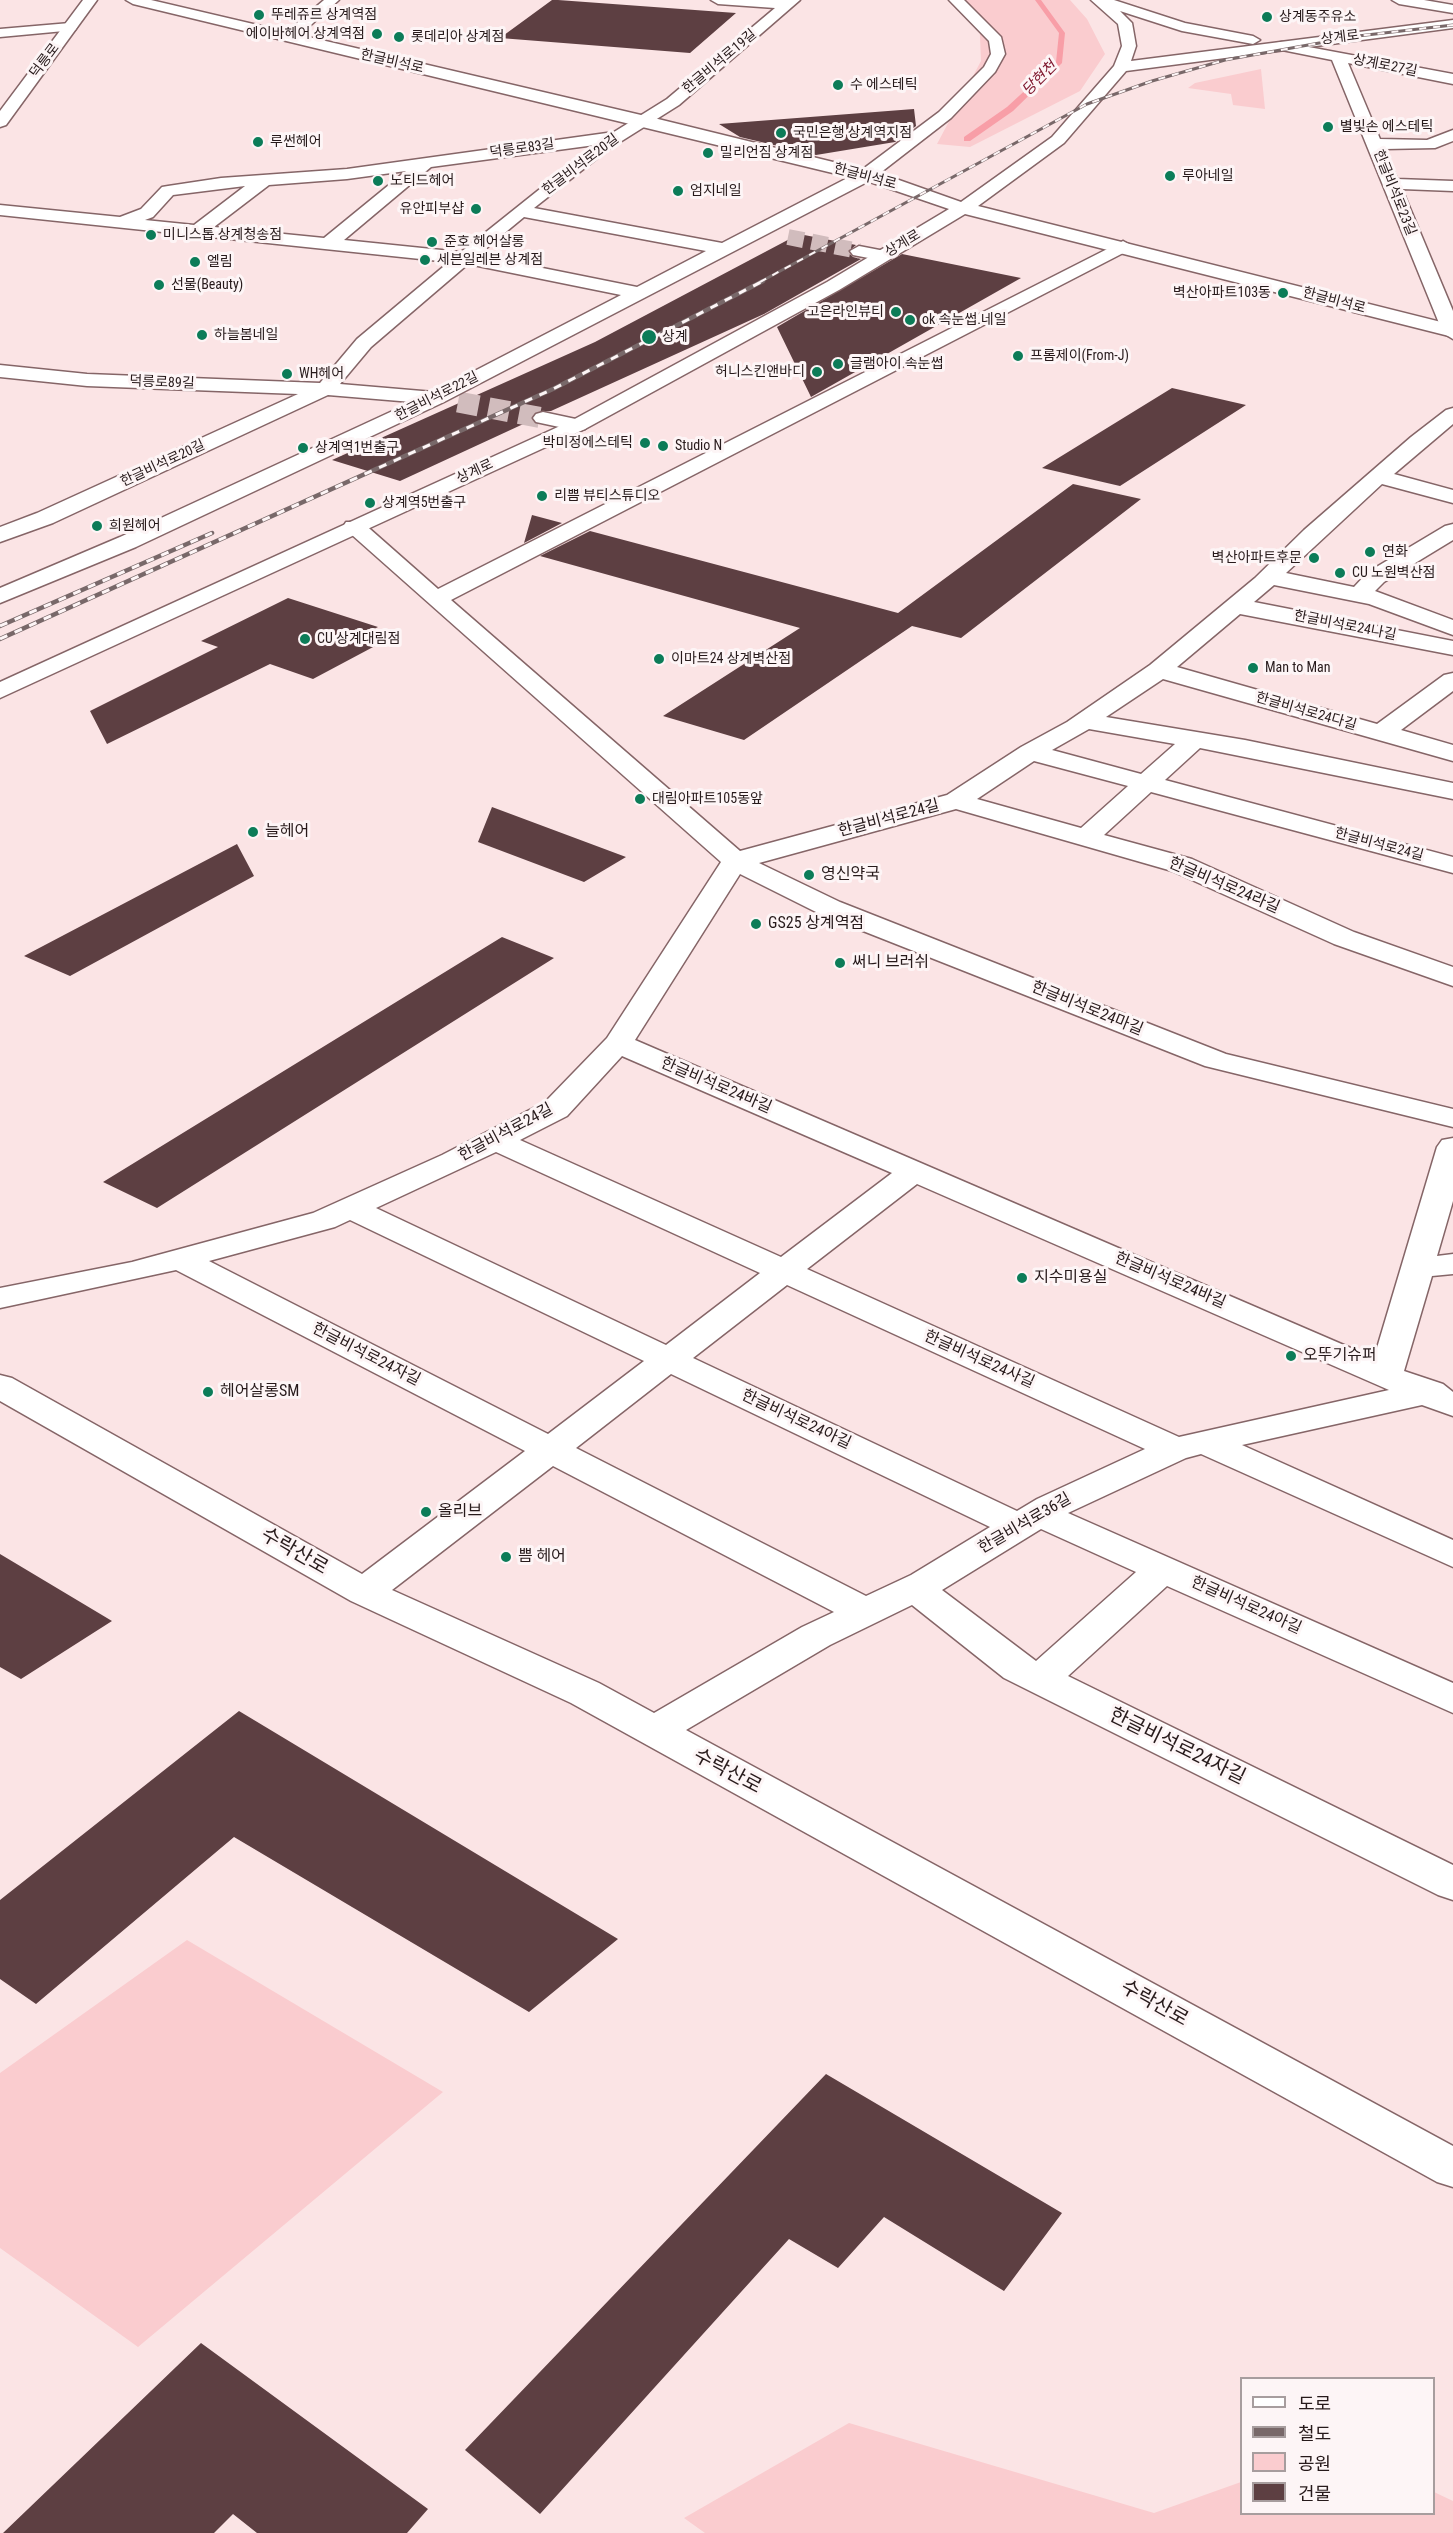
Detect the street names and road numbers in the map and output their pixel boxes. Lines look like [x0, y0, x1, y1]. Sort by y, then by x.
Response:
street label: 한글비석로19길 [680, 26, 760, 98]
street label: 상계로 [1320, 27, 1360, 49]
street label: 덕릉로 [27, 41, 63, 81]
street label: 한글비석로 [359, 47, 425, 77]
street label: 상계로27길 [1351, 52, 1419, 80]
street label: 한글비석로20길 [540, 131, 622, 199]
street label: 덕릉로83길 [488, 136, 556, 162]
street label: 한글비석로23길 [1369, 148, 1419, 238]
street label: 한글비석로 [832, 161, 898, 193]
street label: 상계로 [882, 227, 924, 261]
street label: 한글비석로 [1301, 285, 1367, 317]
street label: 한글비석로22길 [393, 369, 481, 425]
street label: 덕릉로89길 [129, 373, 195, 393]
street label: 한글비석로20길 [118, 437, 208, 491]
street label: 상계로 [454, 456, 496, 488]
street label: 한글비석로24나길 [1292, 608, 1398, 644]
street label: 한글비석로24다길 [1254, 690, 1358, 734]
street label: 한글비석로24길 [836, 796, 942, 842]
street label: 한글비석로24길 [1333, 825, 1425, 865]
street label: 한글비석로24라길 [1166, 854, 1282, 918]
street label: 한글비석로24마길 [1028, 978, 1146, 1040]
street label: 한글비석로24바길 [658, 1054, 774, 1118]
street label: 한글비석로24길 [456, 1100, 556, 1166]
street label: 한글비석로24바길 [1112, 1249, 1228, 1313]
street label: 한글비석로24자길 [309, 1319, 423, 1391]
street label: 한글비석로24사길 [921, 1327, 1037, 1393]
street label: 한글비석로24아길 [738, 1386, 854, 1454]
street label: 한글비석로36길 [975, 1490, 1075, 1558]
street label: 수락산로 [256, 1523, 332, 1581]
street label: 한글비석로24아길 [1188, 1573, 1304, 1639]
street label: 한글비석로24자길 [1105, 1704, 1249, 1790]
street label: 수락산로 [689, 1744, 765, 1800]
street label: 수락산로 [1116, 1976, 1192, 2032]

